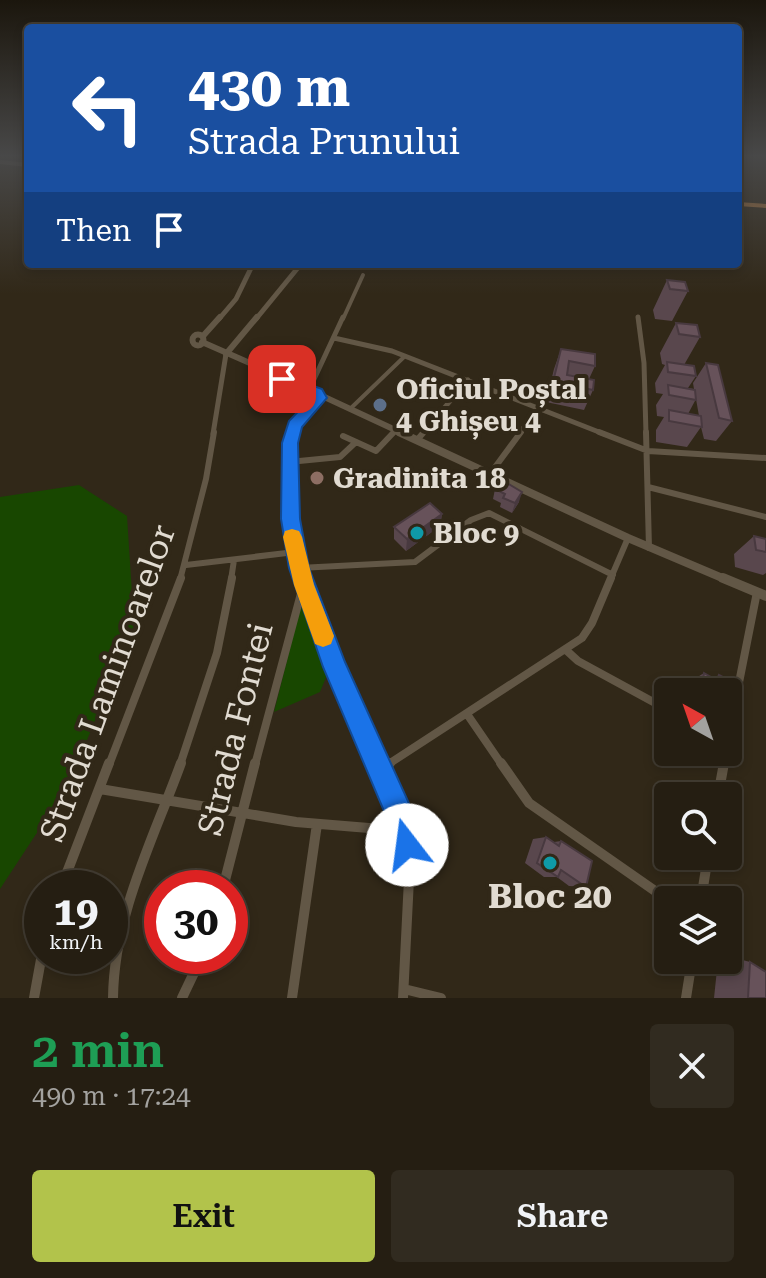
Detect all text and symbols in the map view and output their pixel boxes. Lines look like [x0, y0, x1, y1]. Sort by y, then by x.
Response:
text: 430 m [188, 54, 350, 120]
icon: left [56, 56, 160, 160]
text: Strada Prunului [188, 121, 460, 163]
icon: arrive [147, 208, 191, 252]
text: Then [56, 213, 131, 248]
pin [248, 345, 316, 413]
icon: arrive [260, 357, 304, 401]
place label: Oficiul Poștal 4 Ghișeu 4 [396, 373, 587, 440]
marker: Oficiul Poștal 4 Ghișeu 4 [371, 396, 389, 414]
place label: Gradinita 18 [333, 462, 506, 495]
marker: Gradinita 18 [308, 469, 326, 487]
place label: Bloc 9 [433, 517, 520, 550]
street label: Strada Laminoarelor [31, 519, 183, 847]
marker: Bloc 9 [408, 524, 426, 542]
street label: Strada Fontei [189, 618, 281, 839]
north arrow [654, 678, 742, 766]
map controls [654, 678, 742, 974]
button: search [654, 782, 742, 870]
position arrow [365, 803, 449, 887]
marker: Bloc 20 [541, 854, 559, 872]
speed limit sign: 30 [144, 870, 248, 974]
place label: Bloc 20 [488, 876, 612, 916]
button: layers [654, 886, 742, 974]
text: 19 [54, 888, 98, 935]
text: km/h [49, 930, 103, 954]
text: 2 min [32, 1023, 164, 1079]
button: close [650, 1024, 734, 1108]
text: 490 m · 17:24 [32, 1081, 191, 1111]
button: Exit [32, 1170, 375, 1262]
button: Share [391, 1170, 734, 1262]

